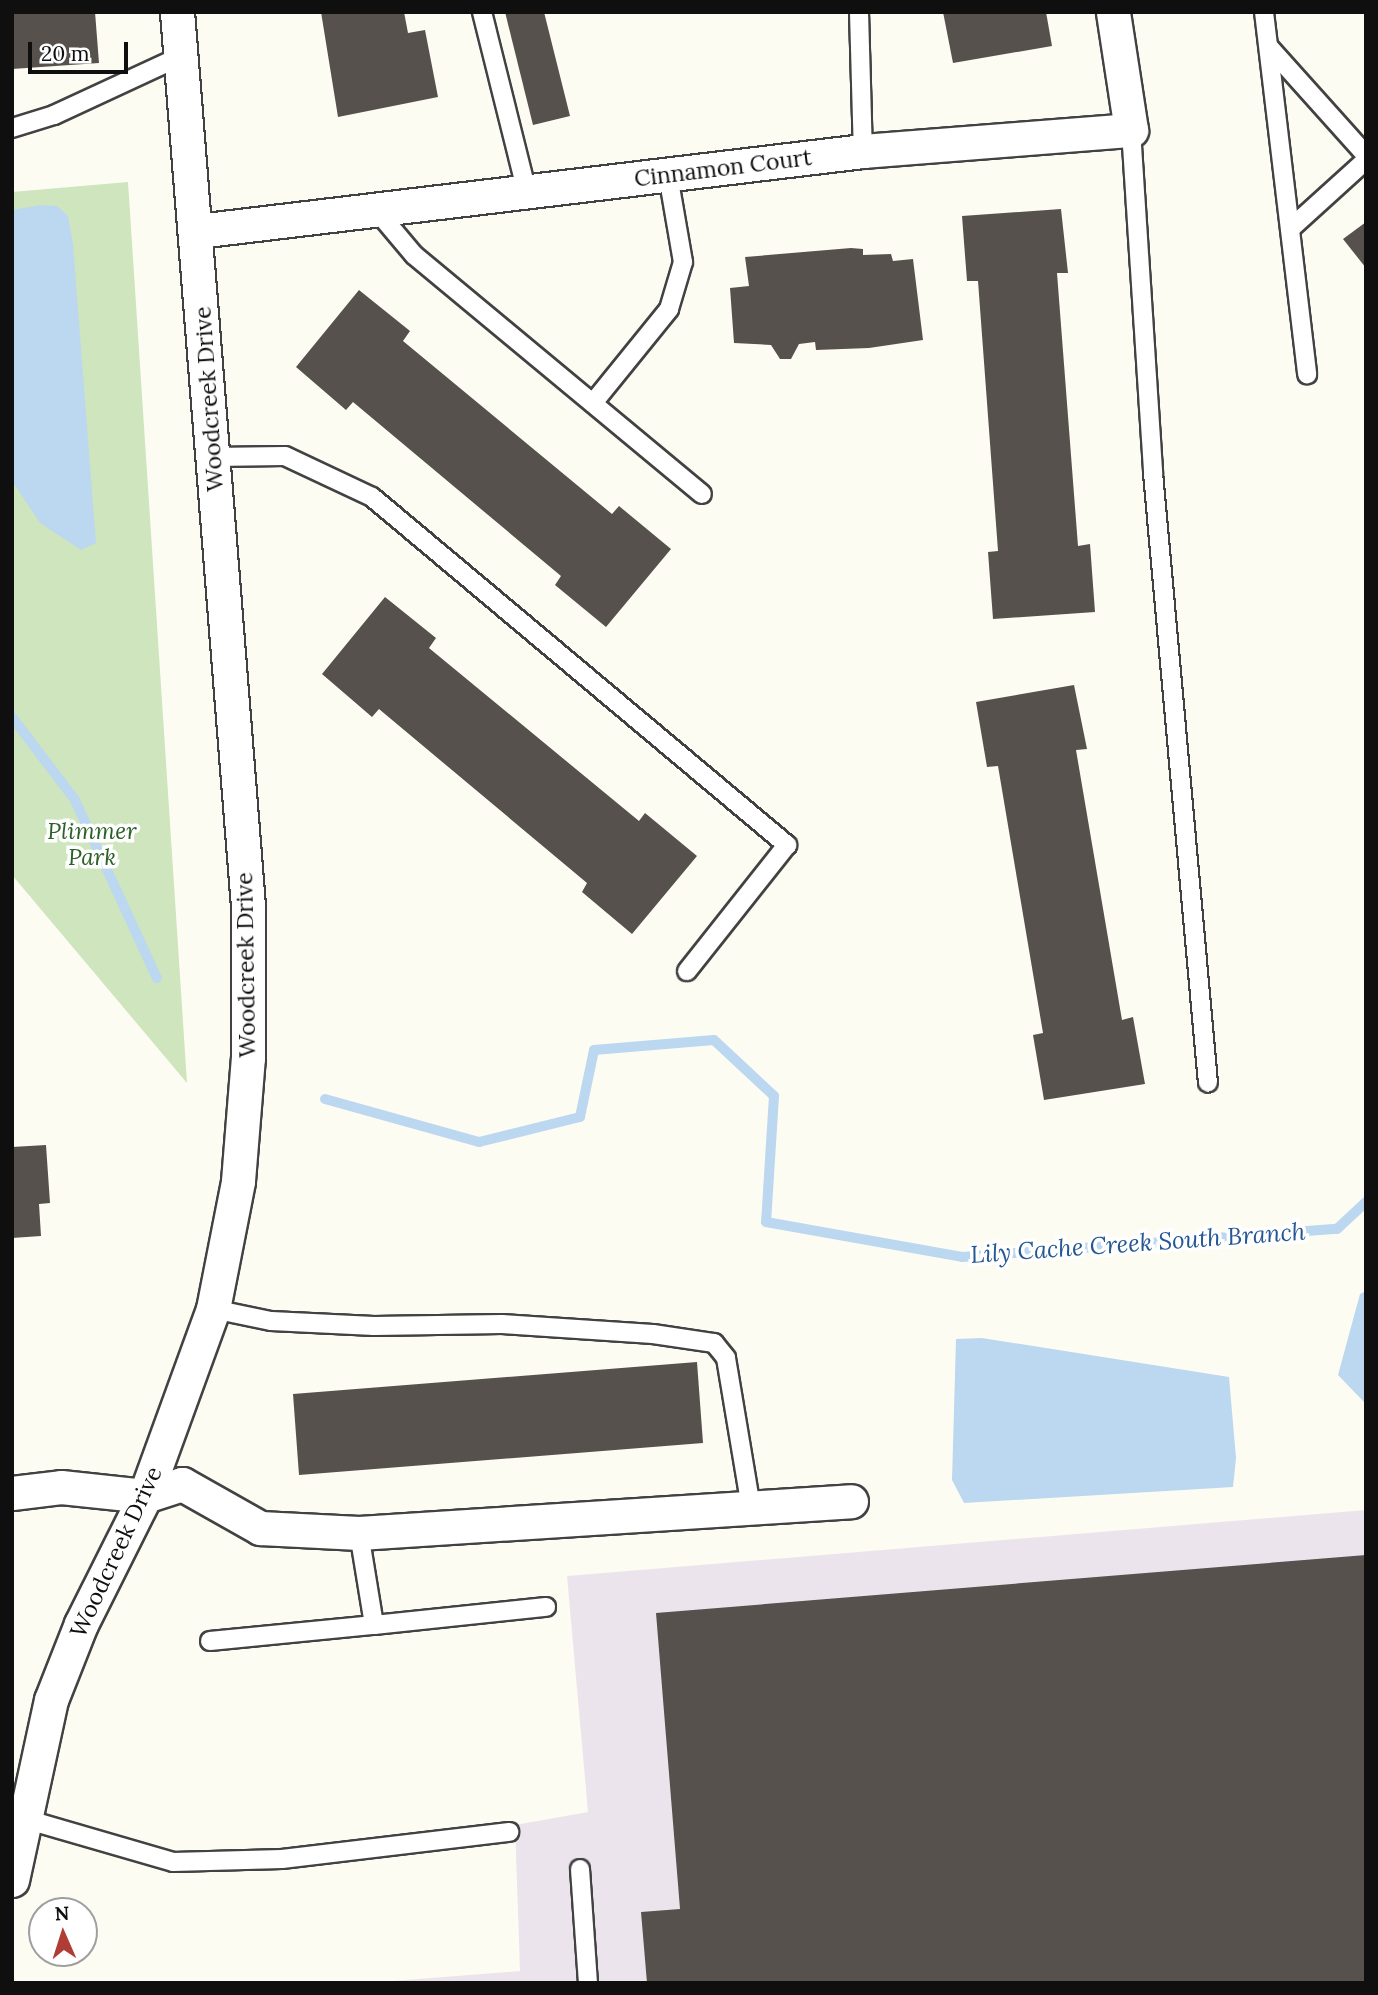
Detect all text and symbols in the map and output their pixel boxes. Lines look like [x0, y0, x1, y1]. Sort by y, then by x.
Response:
scale bar [32, 28, 131, 72]
text: 20 m [41, 40, 90, 67]
street label: Cinnamon Court [633, 143, 813, 193]
street label: Woodcreek Drive [189, 306, 229, 492]
park label: Plimmer Park [47, 817, 137, 871]
street label: Woodcreek Drive [231, 872, 261, 1058]
water label: Lily Cache Creek South Branch [970, 1217, 1306, 1269]
street label: Woodcreek Drive [64, 1462, 168, 1642]
north arrow [28, 1897, 98, 1967]
text: N [54, 1901, 70, 1925]

